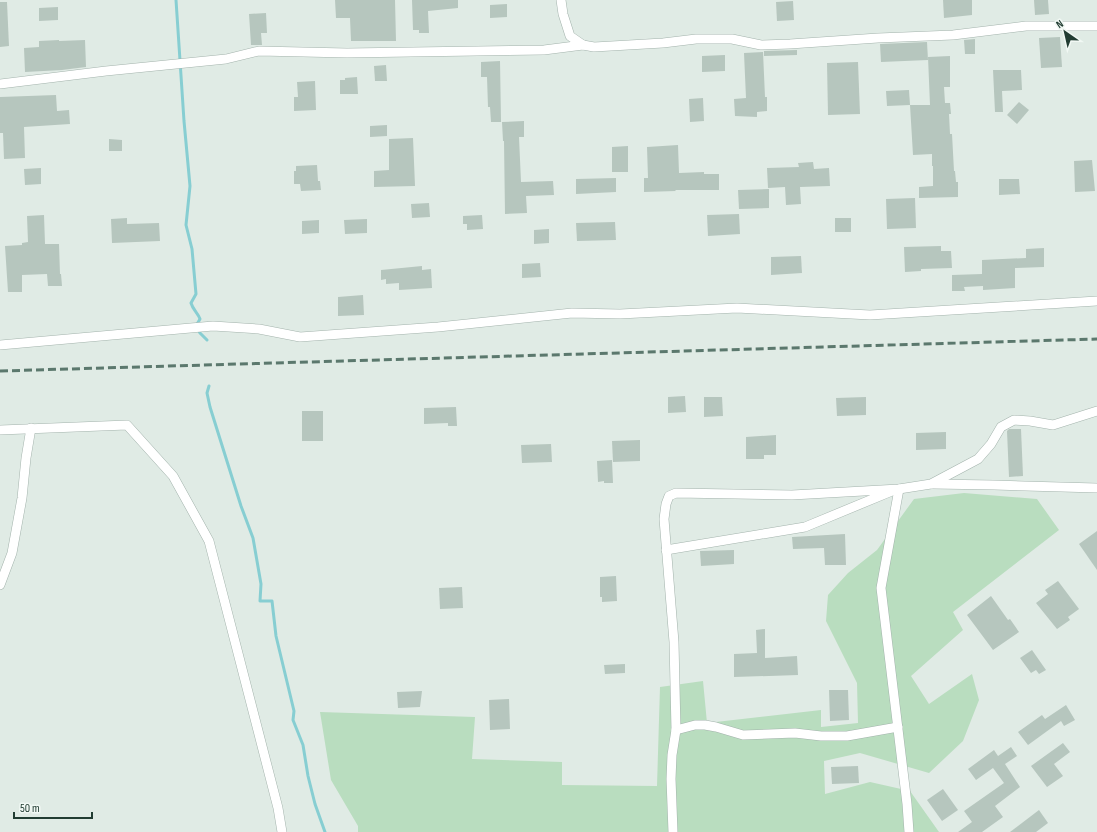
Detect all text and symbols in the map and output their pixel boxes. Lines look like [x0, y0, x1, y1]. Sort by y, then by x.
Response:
north arrow [1045, 12, 1085, 52]
text: N [1054, 17, 1066, 31]
scale bar [14, 794, 92, 820]
text: 50 m [20, 801, 40, 816]

